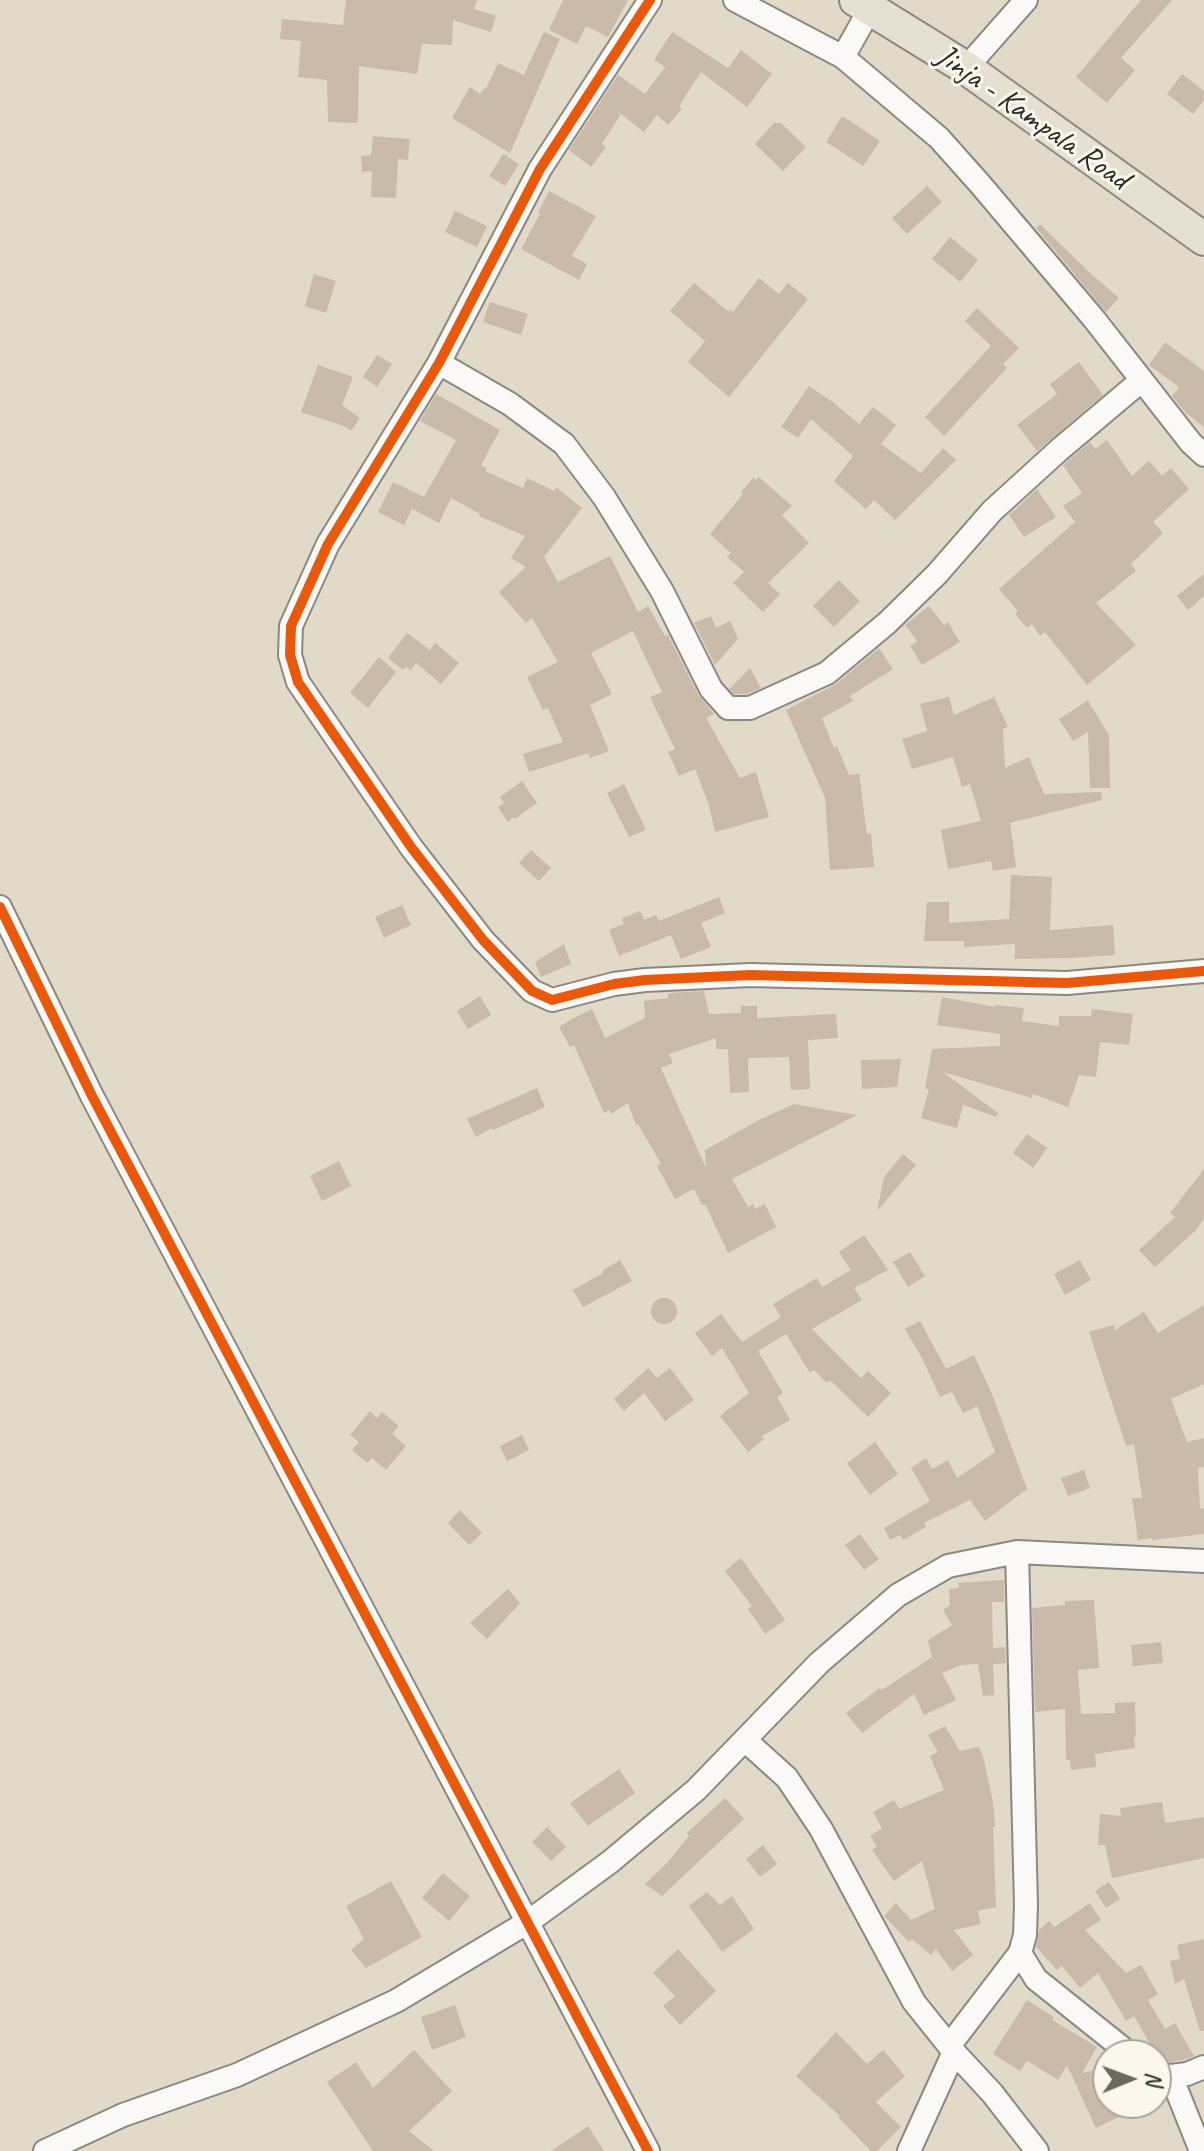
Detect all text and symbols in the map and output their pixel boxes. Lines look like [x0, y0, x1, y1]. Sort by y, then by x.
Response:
street label: Jinja - Kampala Road [928, 37, 1136, 199]
north arrow [1092, 2039, 1172, 2119]
text: N [1140, 2072, 1168, 2086]

